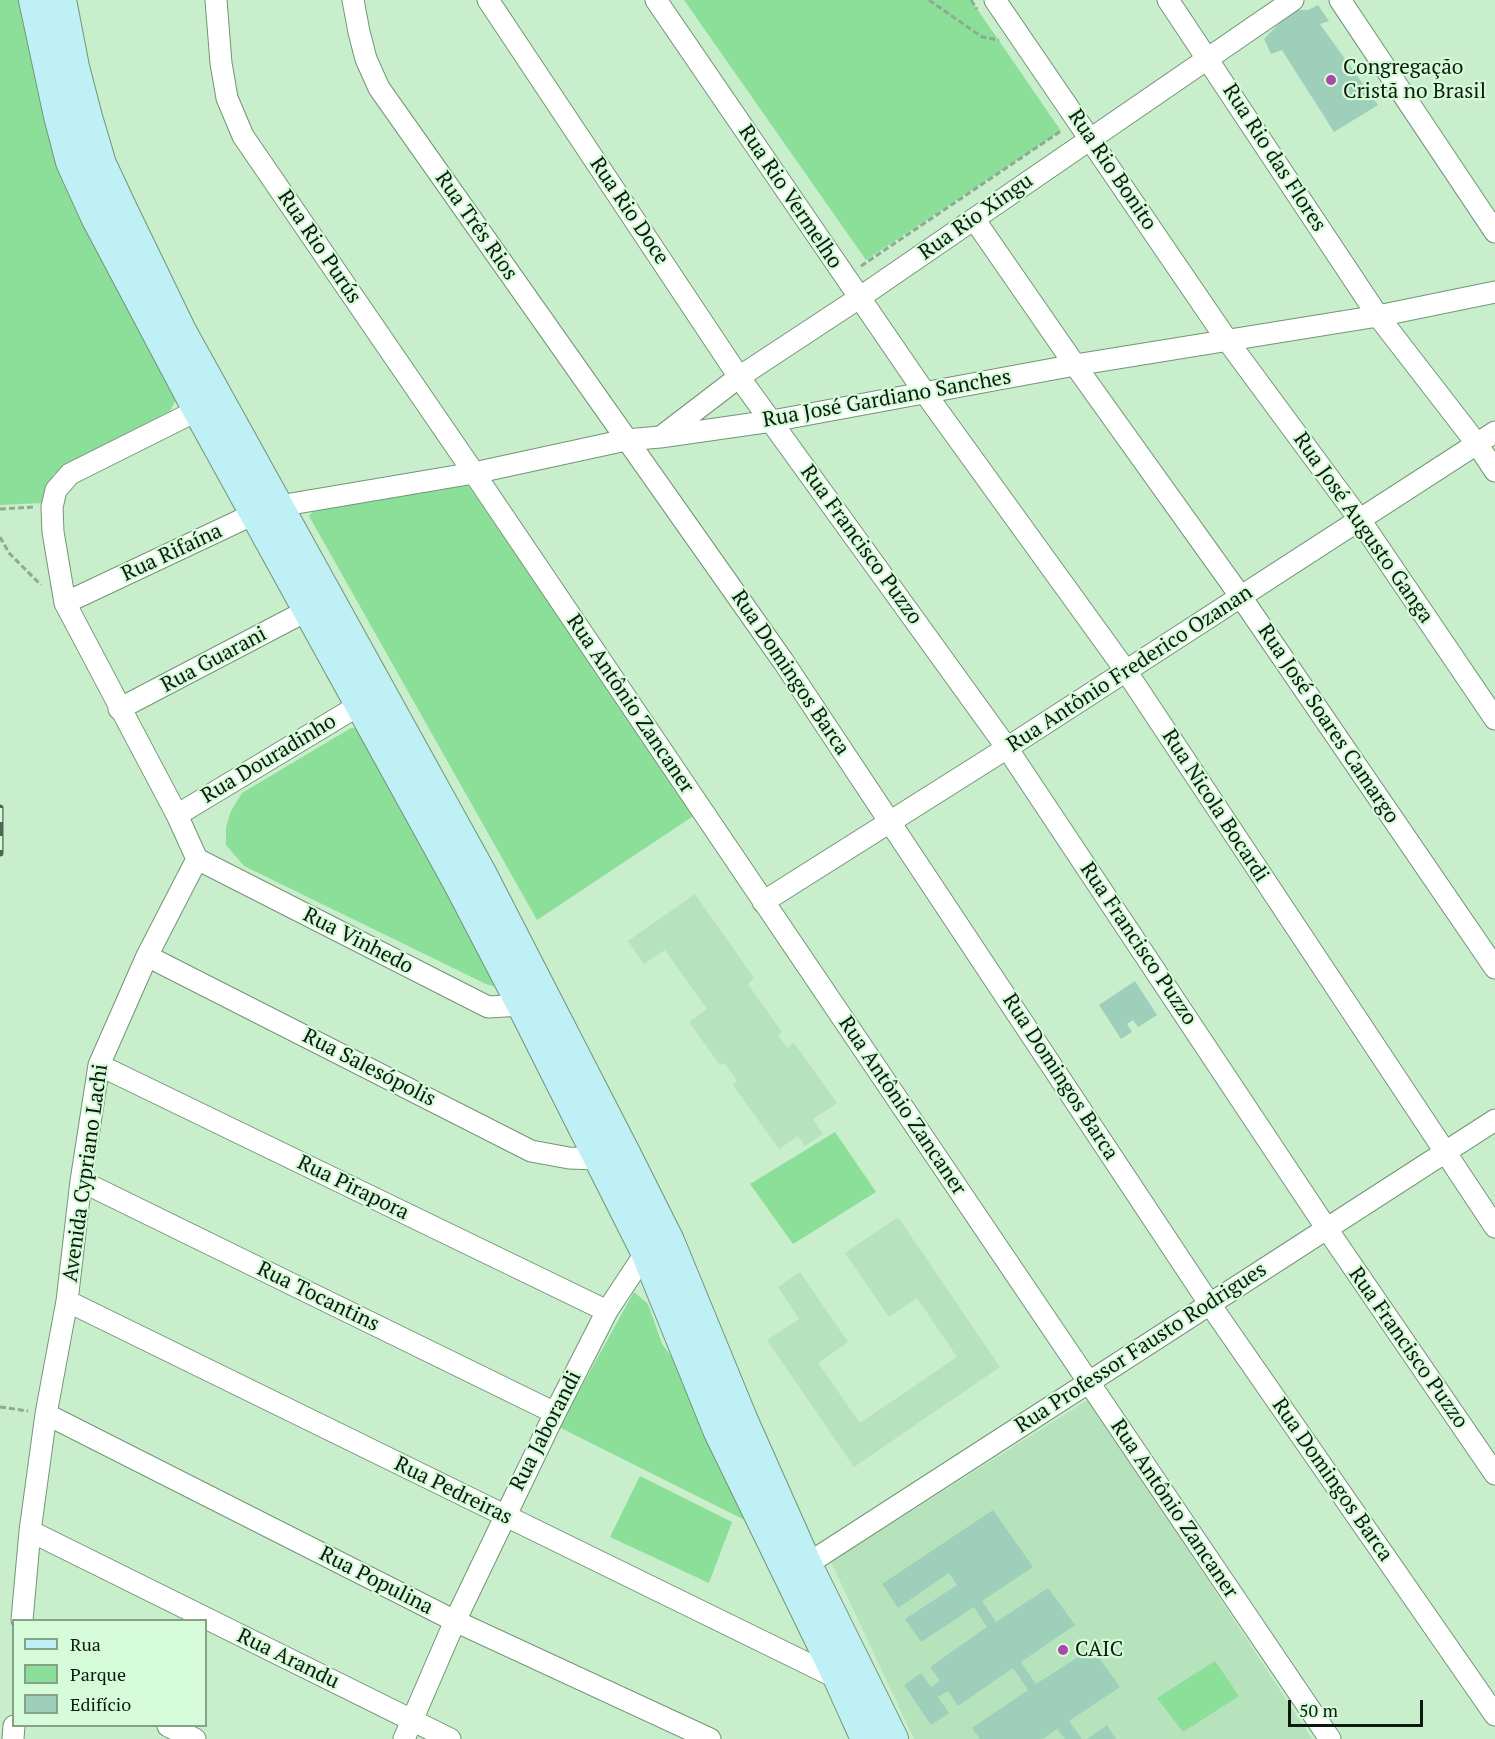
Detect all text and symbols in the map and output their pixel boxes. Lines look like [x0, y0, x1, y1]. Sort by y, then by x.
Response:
place label: Congregação Cristã no Brasil [1343, 55, 1486, 105]
marker: Congregação Cristã no Brasil [1324, 73, 1338, 87]
street label: Rua Rio das Flores [1217, 79, 1331, 237]
street label: Rua Rio Bonito [1062, 105, 1162, 235]
street label: Rua Rio Vermelho [733, 120, 847, 274]
street label: Rua Rio Doce [584, 153, 674, 269]
street label: Rua Três Rios [429, 167, 523, 285]
street label: Rua Rio Xingu [914, 168, 1038, 266]
street label: Rua Rio Purús [272, 186, 366, 308]
street label: Rua José Gardiano Sanches [761, 365, 1013, 433]
street label: Rua José Augusto Ganga [1288, 428, 1438, 628]
street label: Rua Francisco Puzzo [795, 460, 927, 630]
street label: Rua Rifaína [118, 519, 226, 587]
street label: Rua Antônio Frederico Ozanan [1003, 580, 1257, 758]
street label: Rua Domingos Barca [725, 586, 855, 760]
street label: Rua Antônio Zancaner [561, 610, 699, 798]
street label: Rua José Soares Camargo [1252, 620, 1404, 828]
street label: Rua Guarani [157, 622, 271, 698]
street label: Rua Douradinho [197, 709, 341, 809]
street label: Rua Nicola Bocardi [1156, 725, 1274, 887]
street label: Rua Francisco Puzzo [1074, 858, 1202, 1030]
street label: Rua Vinhedo [299, 902, 417, 980]
street label: Rua Domingos Barca [997, 989, 1123, 1165]
street label: Rua Antônio Zancaner [833, 1012, 971, 1200]
street label: Rua Salesópolis [298, 1024, 440, 1112]
street label: Avenida Cypriano Lachi [58, 1062, 114, 1284]
street label: Rua Pirapora [293, 1150, 413, 1226]
street label: Rua Tocantins [253, 1257, 383, 1337]
street label: Rua Professor Fausto Rodrigues [1011, 1257, 1271, 1439]
street label: Rua Francisco Puzzo [1343, 1263, 1473, 1433]
street label: Rua Jaborandi [505, 1367, 587, 1495]
street label: Rua Domingos Barca [1266, 1394, 1398, 1566]
street label: Rua Antônio Zancaner [1105, 1415, 1243, 1603]
street label: Rua Pedreiras [390, 1452, 516, 1530]
street label: Rua Populina [315, 1542, 437, 1620]
legend [12, 1619, 207, 1727]
street label: Rua Arandu [233, 1623, 343, 1695]
text: Rua [70, 1632, 101, 1656]
place label: CAIC [1075, 1637, 1123, 1663]
marker: CAIC [1056, 1643, 1070, 1657]
text: Parque [70, 1662, 126, 1686]
scale bar [1291, 1688, 1426, 1726]
text: Edifício [70, 1692, 131, 1716]
text: 50 m [1299, 1698, 1338, 1722]

